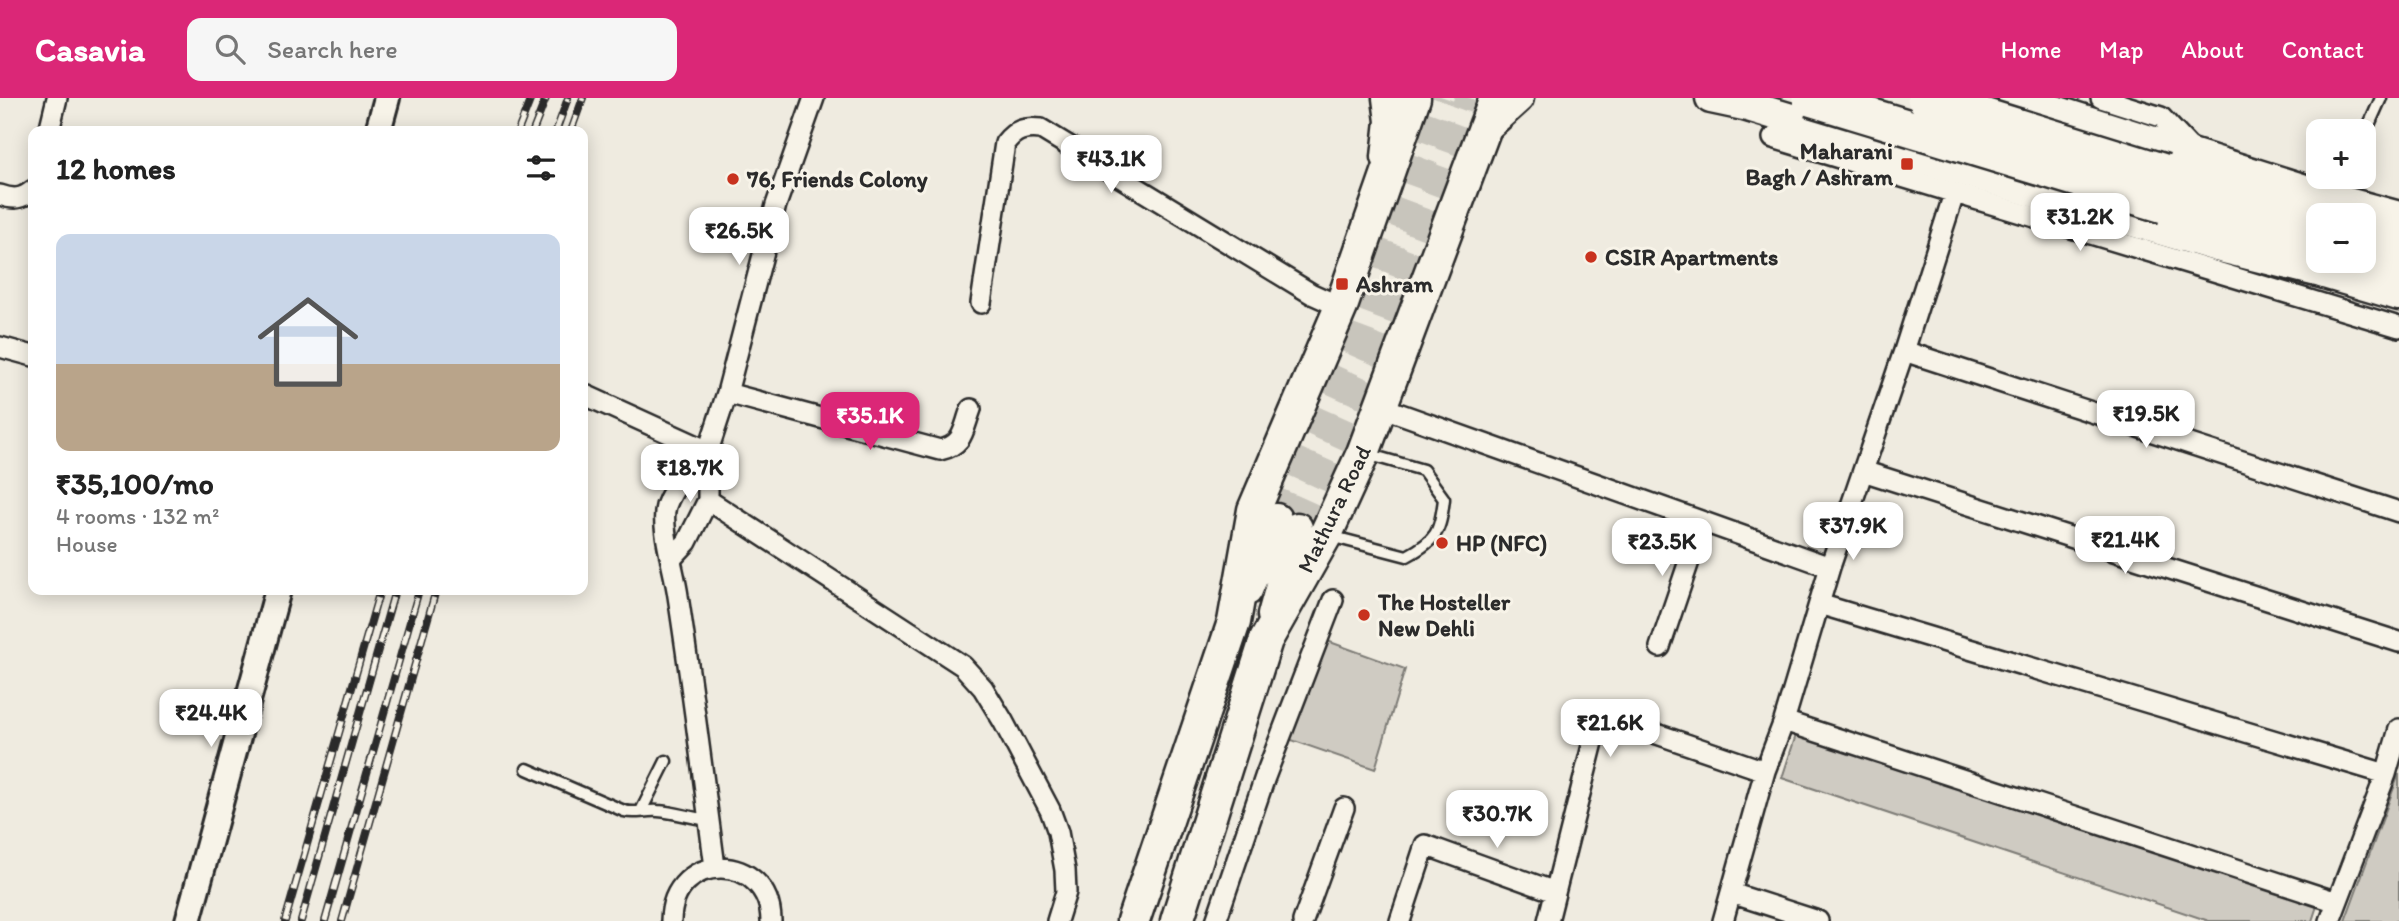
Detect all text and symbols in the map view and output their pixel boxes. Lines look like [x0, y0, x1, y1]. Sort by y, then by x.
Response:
search box [187, 18, 677, 81]
text: Casavia [35, 30, 145, 69]
icon: search [211, 30, 249, 68]
text: Search here [267, 33, 398, 65]
text: Home [2001, 35, 2061, 64]
text: Map [2099, 35, 2143, 64]
text: About [2181, 35, 2244, 64]
text: Contact [2282, 35, 2364, 64]
map controls [2306, 119, 2376, 273]
button: + [2306, 119, 2376, 189]
pin: ₹43.1K [1054, 136, 1168, 195]
place label: Maharani Bagh / Ashram [1745, 137, 1894, 191]
text: ₹43.1K [1077, 144, 1145, 172]
icon: filters [522, 149, 560, 187]
text: 12 homes [56, 150, 176, 187]
marker: Maharani Bagh / Ashram [1899, 156, 1915, 172]
place label: 76, Friends Colony [746, 165, 928, 193]
marker: 76, Friends Colony [725, 171, 741, 187]
pin: ₹31.2K [2023, 194, 2137, 253]
text: ₹31.2K [2047, 202, 2113, 230]
button: − [2306, 203, 2376, 273]
pin: ₹26.5K [682, 208, 796, 267]
text: ₹26.5K [705, 216, 773, 244]
place label: CSIR Apartments [1605, 243, 1778, 271]
marker: CSIR Apartments [1583, 249, 1599, 265]
place label: Ashram [1355, 270, 1434, 298]
marker: Ashram [1334, 276, 1350, 292]
icon: home [245, 279, 371, 405]
pin: ₹19.5K [2089, 390, 2203, 450]
pin: ₹35.1K [813, 392, 927, 452]
text: ₹19.5K [2113, 399, 2179, 427]
text: ₹35.1K [837, 401, 903, 429]
street label: Mathura Road [1291, 440, 1377, 577]
pin: ₹18.7K [633, 444, 747, 504]
text: ₹18.7K [657, 453, 723, 481]
text: ₹35,100/mo [56, 465, 214, 502]
text: 4 rooms · 132 m² [56, 502, 219, 530]
pin: ₹37.9K [1796, 503, 1910, 562]
text: ₹37.9K [1819, 511, 1887, 539]
pin: ₹21.4K [2068, 517, 2182, 576]
pin: ₹23.5K [1605, 518, 1719, 578]
text: ₹21.4K [2091, 525, 2159, 553]
text: ₹23.5K [1628, 527, 1696, 555]
place label: HP (NFC) [1456, 529, 1547, 557]
text: House [56, 530, 118, 558]
marker: HP (NFC) [1434, 535, 1450, 551]
place label: The Hosteller New Dehli [1377, 588, 1511, 642]
marker: The Hosteller New Dehli [1356, 607, 1372, 623]
pin: ₹24.4K [154, 690, 268, 749]
text: ₹24.4K [175, 698, 247, 726]
pin: ₹21.6K [1553, 700, 1667, 759]
text: ₹21.6K [1577, 708, 1643, 736]
pin: ₹30.7K [1440, 790, 1554, 850]
text: ₹30.7K [1462, 799, 1532, 827]

